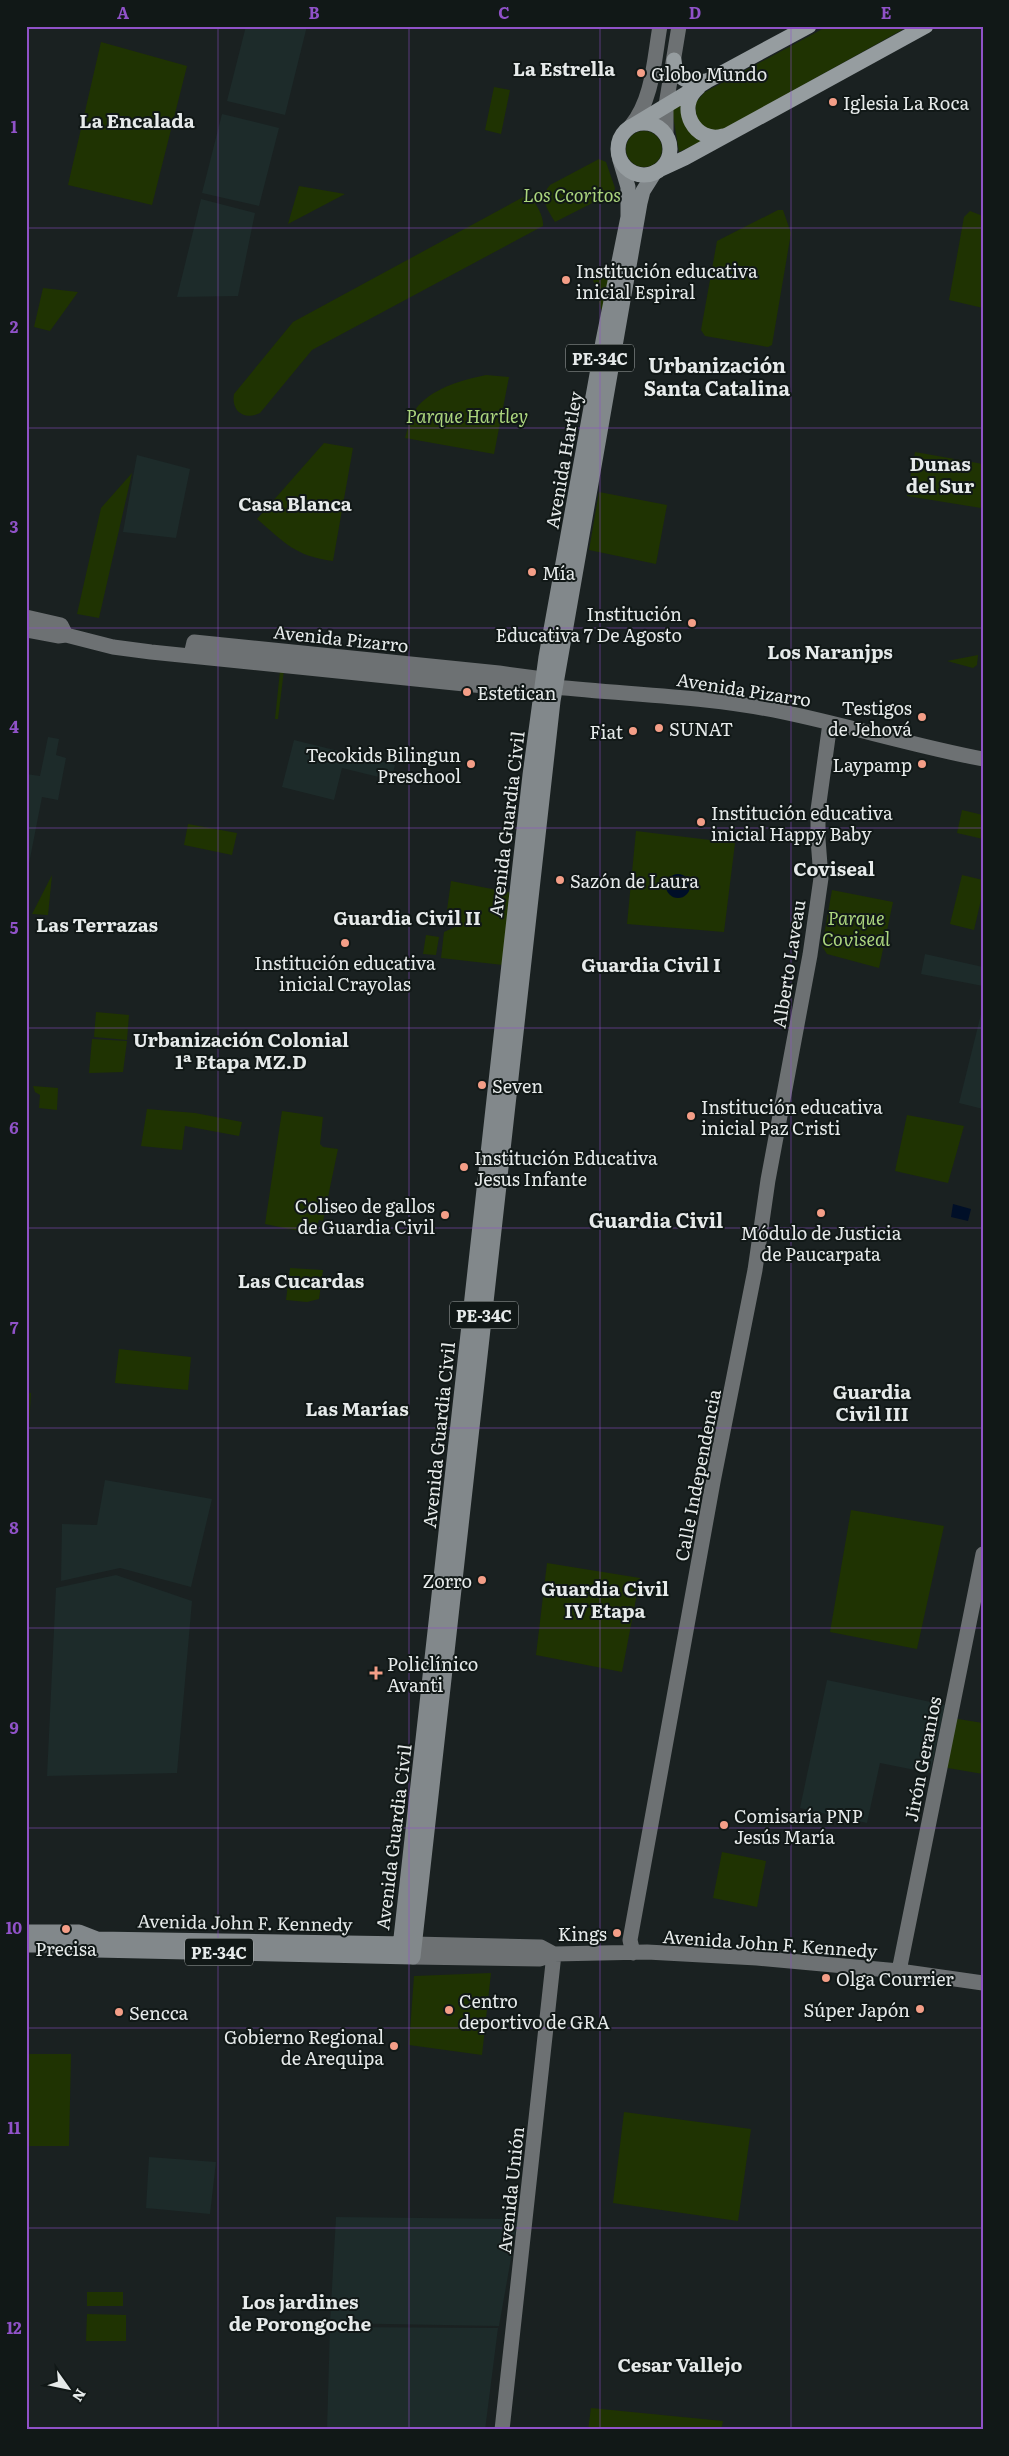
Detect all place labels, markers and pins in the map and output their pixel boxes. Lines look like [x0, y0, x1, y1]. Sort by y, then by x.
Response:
place label: Globo Mundo [651, 60, 767, 87]
marker: Globo Mundo [635, 67, 647, 79]
place label: Iglesia La Roca [843, 89, 969, 116]
marker: Iglesia La Roca [827, 96, 839, 108]
place label: Institución educativa inicial Espiral [576, 257, 758, 305]
marker: Institución educativa inicial Espiral [560, 274, 572, 286]
place label: Mía [542, 559, 576, 586]
marker: Mía [526, 566, 538, 578]
place label: Institución Educativa 7 De Agosto [496, 600, 682, 648]
marker: Institución Educativa 7 De Agosto [686, 617, 698, 629]
place label: Estetican [477, 679, 556, 706]
marker: Estetican [461, 686, 473, 698]
place label: Testigos de Jehová [828, 694, 912, 742]
marker: Testigos de Jehová [916, 711, 928, 723]
place label: SUNAT [669, 715, 733, 742]
place label: Fiat [590, 718, 624, 745]
marker: SUNAT [653, 722, 665, 734]
marker: Fiat [627, 725, 639, 737]
place label: Tecokids Bilingun Preschool [306, 741, 461, 789]
place label: Laypamp [832, 751, 912, 778]
marker: Tecokids Bilingun Preschool [465, 758, 477, 770]
marker: Laypamp [916, 758, 928, 770]
place label: Institución educativa inicial Happy Baby [711, 799, 893, 847]
marker: Institución educativa inicial Happy Baby [695, 816, 707, 828]
place label: Sazón de Laura [570, 867, 699, 894]
marker: Sazón de Laura [554, 874, 566, 886]
marker: Institución educativa inicial Crayolas [339, 937, 351, 949]
place label: Institución educativa inicial Crayolas [254, 949, 436, 997]
place label: Seven [492, 1072, 543, 1099]
marker: Seven [476, 1079, 488, 1091]
place label: Institución educativa inicial Paz Cristi [701, 1093, 883, 1141]
marker: Institución educativa inicial Paz Cristi [685, 1110, 697, 1122]
place label: Institución Educativa Jesus Infante [474, 1144, 658, 1192]
marker: Institución Educativa Jesus Infante [458, 1161, 470, 1173]
place label: Coliseo de gallos de Guardia Civil [295, 1192, 435, 1240]
marker: Módulo de Justicia de Paucarpata [815, 1207, 827, 1219]
marker: Coliseo de gallos de Guardia Civil [439, 1209, 451, 1221]
place label: Módulo de Justicia de Paucarpata [741, 1219, 902, 1267]
place label: Zorro [422, 1567, 472, 1594]
marker: Zorro [476, 1574, 488, 1586]
place label: Policlínico Avanti [387, 1650, 478, 1698]
marker: Policlínico Avanti [369, 1666, 383, 1680]
place label: Comisaría PNP Jesús María [734, 1802, 863, 1850]
marker: Comisaría PNP Jesús María [718, 1819, 730, 1831]
place label: Kings [558, 1920, 607, 1947]
marker: Precisa [60, 1923, 72, 1935]
marker: Kings [611, 1927, 623, 1939]
place label: Precisa [35, 1935, 97, 1962]
place label: Olga Courrier [836, 1965, 954, 1992]
marker: Olga Courrier [820, 1972, 832, 1984]
place label: Centro deportivo de GRA [459, 1987, 610, 2035]
place label: Súper Japón [803, 1996, 910, 2023]
place label: Sencca [129, 1999, 189, 2026]
marker: Súper Japón [914, 2003, 926, 2015]
marker: Centro deportivo de GRA [443, 2004, 455, 2016]
marker: Sencca [113, 2006, 125, 2018]
place label: Gobierno Regional de Arequipa [224, 2023, 384, 2071]
marker: Gobierno Regional de Arequipa [388, 2040, 400, 2052]

